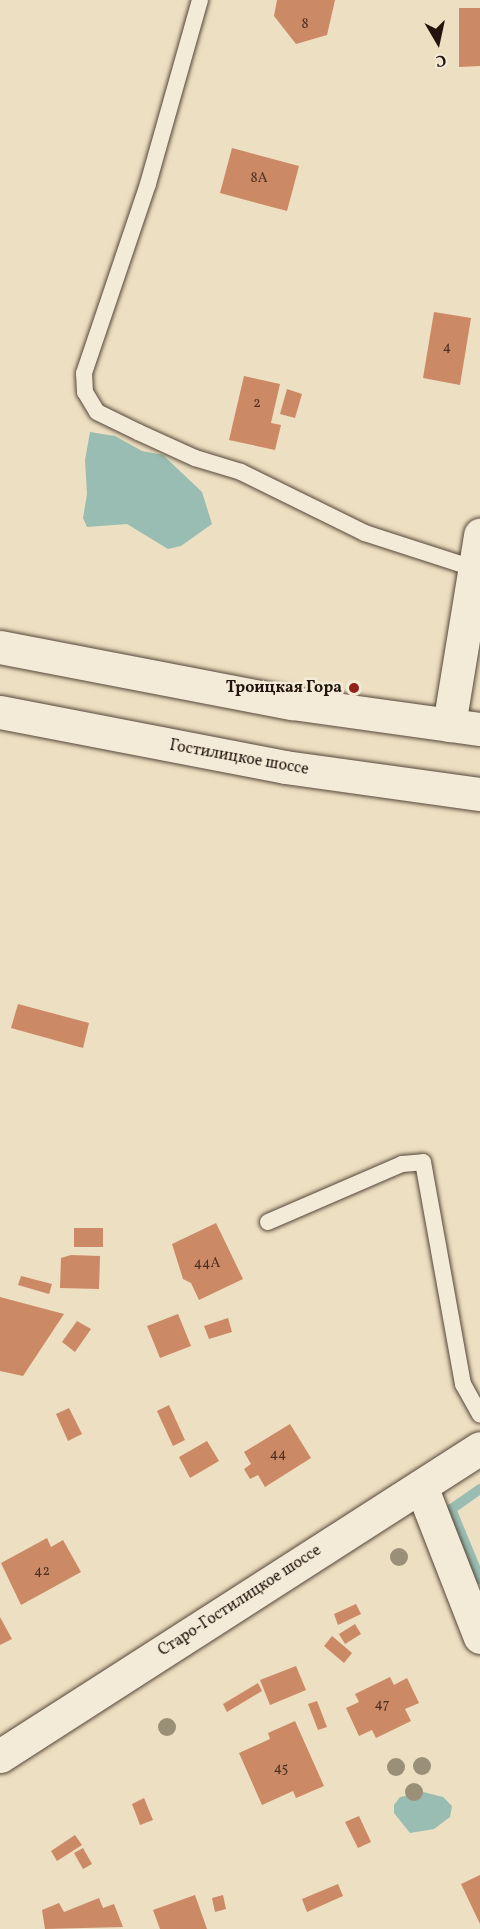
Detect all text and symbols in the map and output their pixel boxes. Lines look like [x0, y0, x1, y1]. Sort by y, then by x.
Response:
north arrow [408, 12, 468, 72]
house number: 8 [301, 17, 309, 33]
text: С [434, 48, 448, 71]
house number: 8А [251, 171, 267, 187]
house number: 4 [443, 340, 451, 356]
house number: 2 [253, 396, 261, 412]
place label: Троицкая Гора [226, 678, 342, 698]
marker: Троицкая Гора [347, 681, 361, 695]
street label: Гостилицкое шоссе [168, 736, 310, 780]
house number: 44А [194, 1256, 220, 1272]
house number: 44 [270, 1447, 286, 1463]
street label: Старо-Гостилицкое шоссе [155, 1541, 325, 1661]
house number: 42 [34, 1564, 50, 1580]
house number: 47 [374, 1697, 390, 1713]
house number: 45 [274, 1761, 288, 1777]

